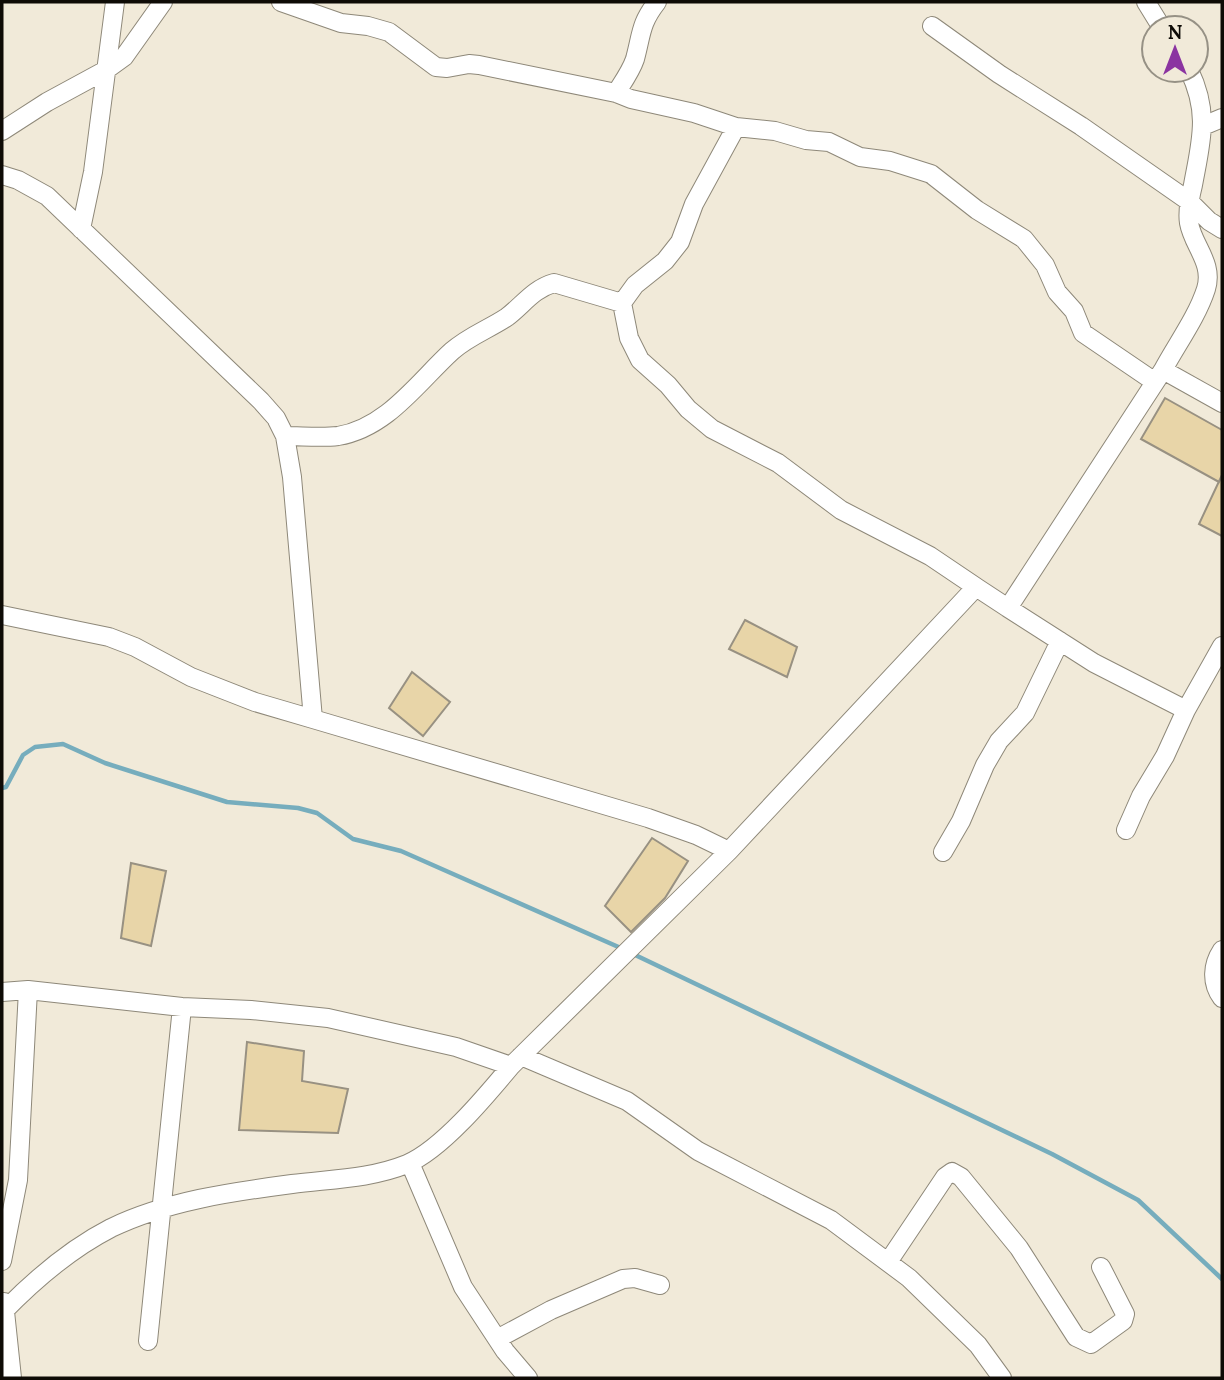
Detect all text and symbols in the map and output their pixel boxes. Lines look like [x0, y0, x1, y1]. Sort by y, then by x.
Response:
north arrow [1140, 14, 1210, 84]
text: N [1168, 20, 1183, 44]

